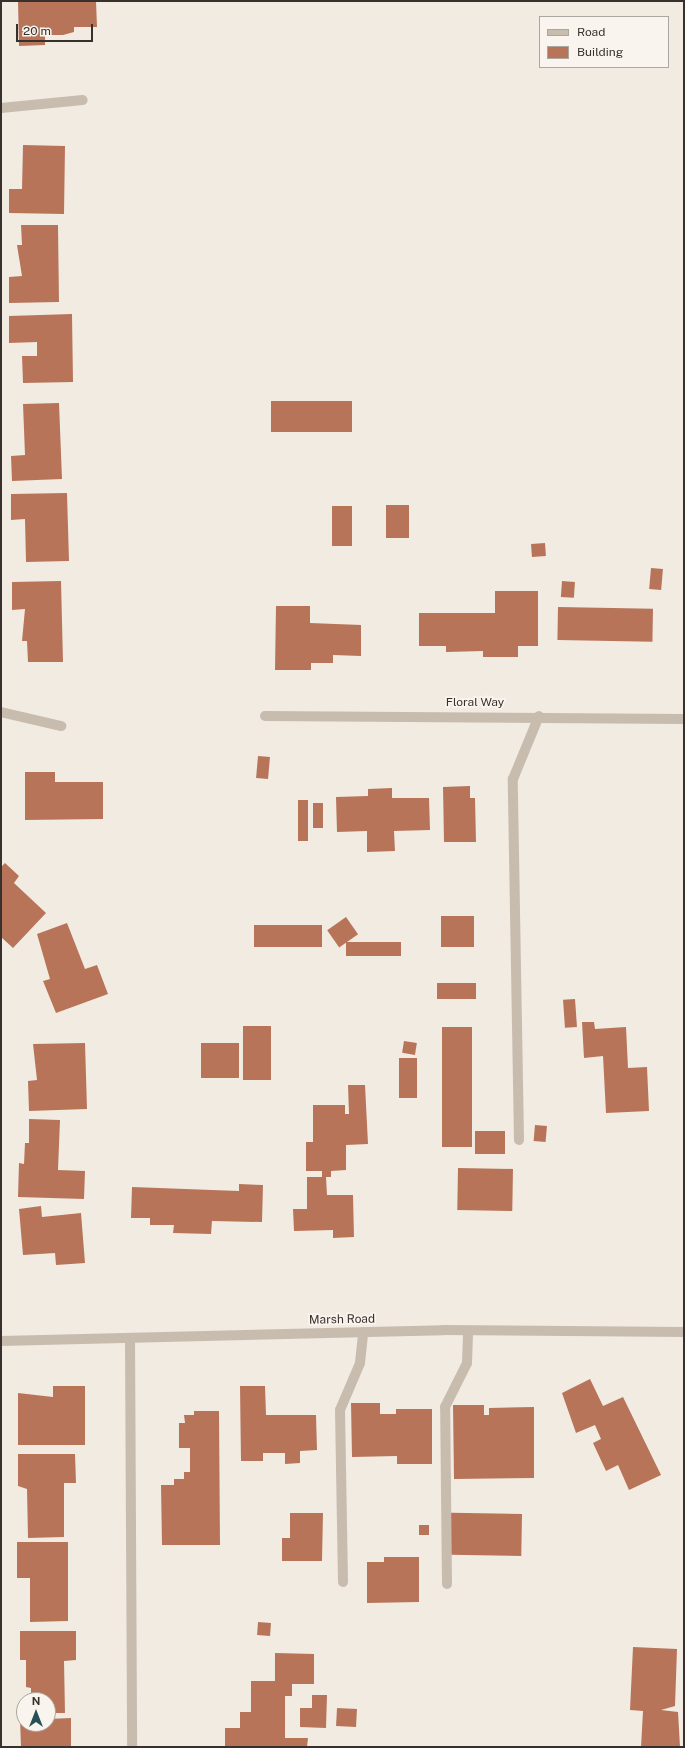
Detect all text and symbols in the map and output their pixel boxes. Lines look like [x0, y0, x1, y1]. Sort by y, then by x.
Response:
scale bar [18, 16, 95, 42]
legend [539, 16, 669, 68]
text: 20 m [23, 24, 51, 38]
text: Road [577, 25, 605, 39]
text: Building [577, 45, 623, 59]
street label: Floral Way [446, 696, 504, 710]
street label: Marsh Road [309, 1312, 375, 1328]
north arrow [16, 1692, 56, 1732]
text: N [32, 1695, 40, 1707]

